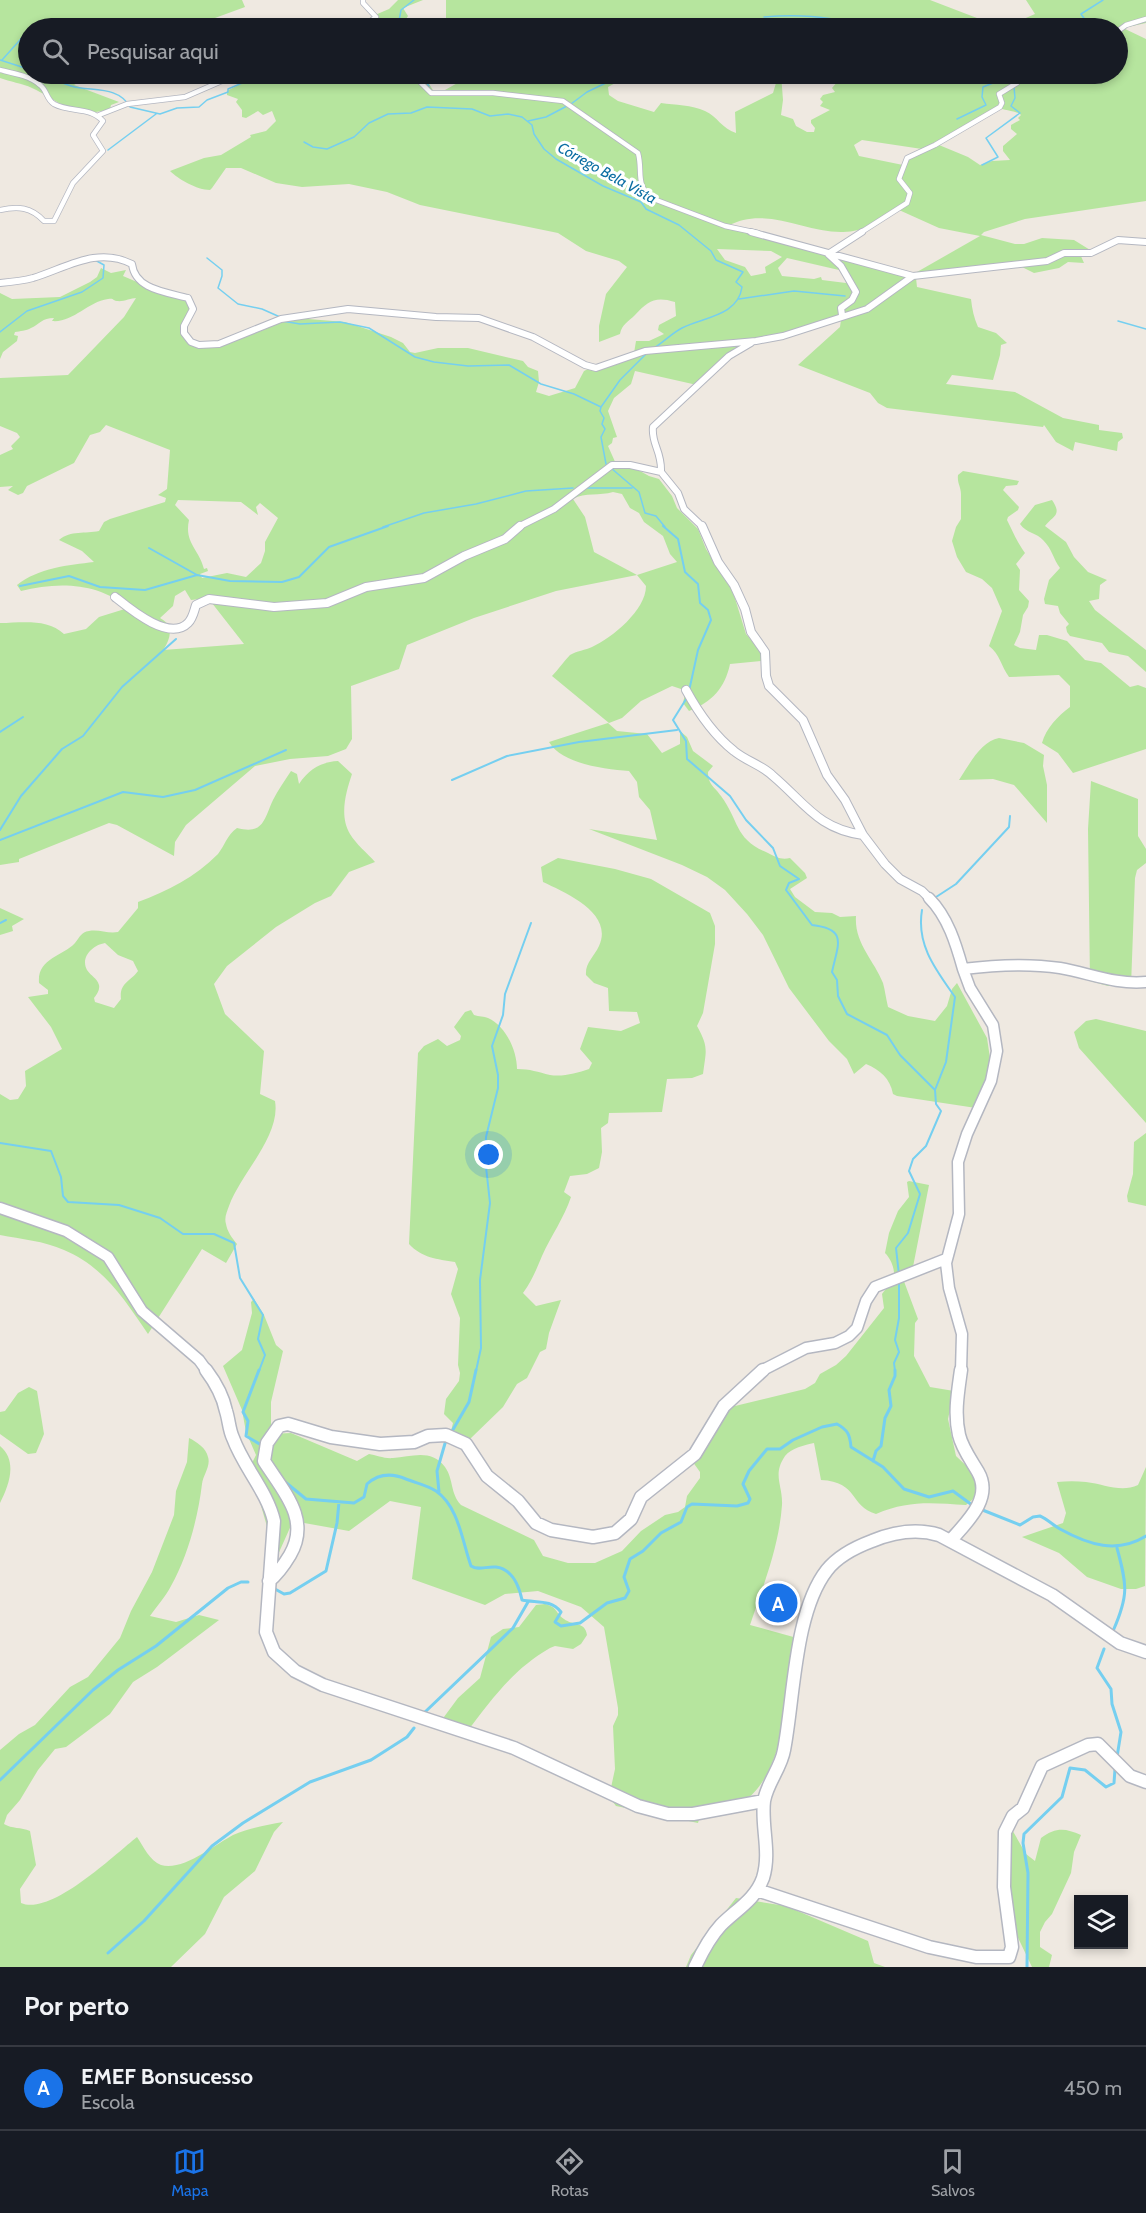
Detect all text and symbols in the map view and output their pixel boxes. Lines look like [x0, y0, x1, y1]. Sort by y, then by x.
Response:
search box [18, 18, 1128, 84]
icon: search [39, 35, 72, 68]
text: Pesquisar aqui [87, 38, 219, 65]
water label: Córrego Bela Vista [554, 138, 660, 208]
your location [474, 1140, 503, 1169]
pin: A [758, 1580, 798, 1626]
map controls [1074, 1895, 1128, 1949]
button: layers [1074, 1895, 1128, 1949]
text: Por perto [24, 1990, 129, 2022]
text: EMEF Bonsucesso [81, 2063, 253, 2090]
text: A [37, 2076, 50, 2100]
text: 450 m [1064, 2076, 1122, 2100]
text: Escola [81, 2090, 135, 2114]
tab: Mapa [171, 2145, 208, 2200]
tab: Rotas [551, 2145, 589, 2200]
tab: Salvos [931, 2145, 975, 2200]

